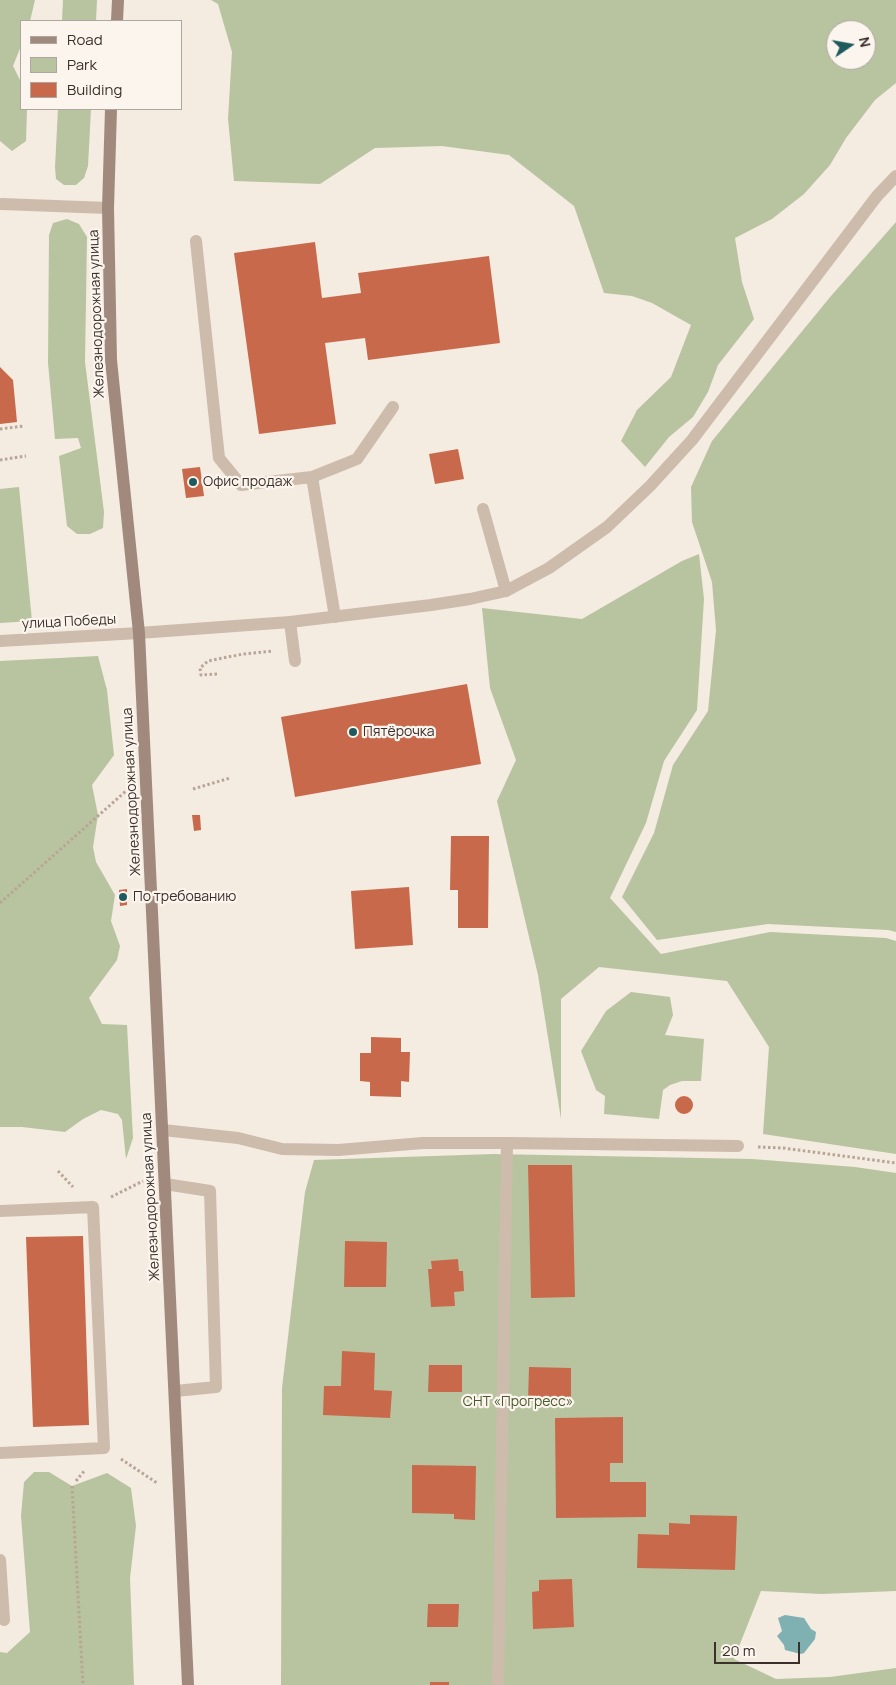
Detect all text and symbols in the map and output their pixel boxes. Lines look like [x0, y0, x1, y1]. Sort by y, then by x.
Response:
legend [20, 20, 182, 110]
north arrow [826, 20, 876, 70]
text: Road [67, 29, 103, 50]
text: N [855, 35, 876, 49]
text: Park [67, 54, 97, 75]
text: Building [67, 79, 122, 100]
street label: Железнодорожная улица [86, 229, 108, 399]
place label: Офис продаж [203, 474, 292, 490]
marker: Офис продаж [187, 476, 199, 488]
street label: улица Победы [21, 611, 117, 633]
street label: Железнодорожная улица [119, 707, 145, 877]
place label: Пятёрочка [363, 724, 435, 740]
marker: Пятёрочка [347, 726, 359, 738]
place label: По требованию [133, 889, 236, 905]
marker: По требованию [117, 891, 129, 903]
street label: Железнодорожная улица [138, 1112, 164, 1282]
park label: СНТ «Прогресс» [463, 1394, 573, 1410]
scale bar [716, 1632, 802, 1664]
text: 20 m [722, 1640, 755, 1661]

